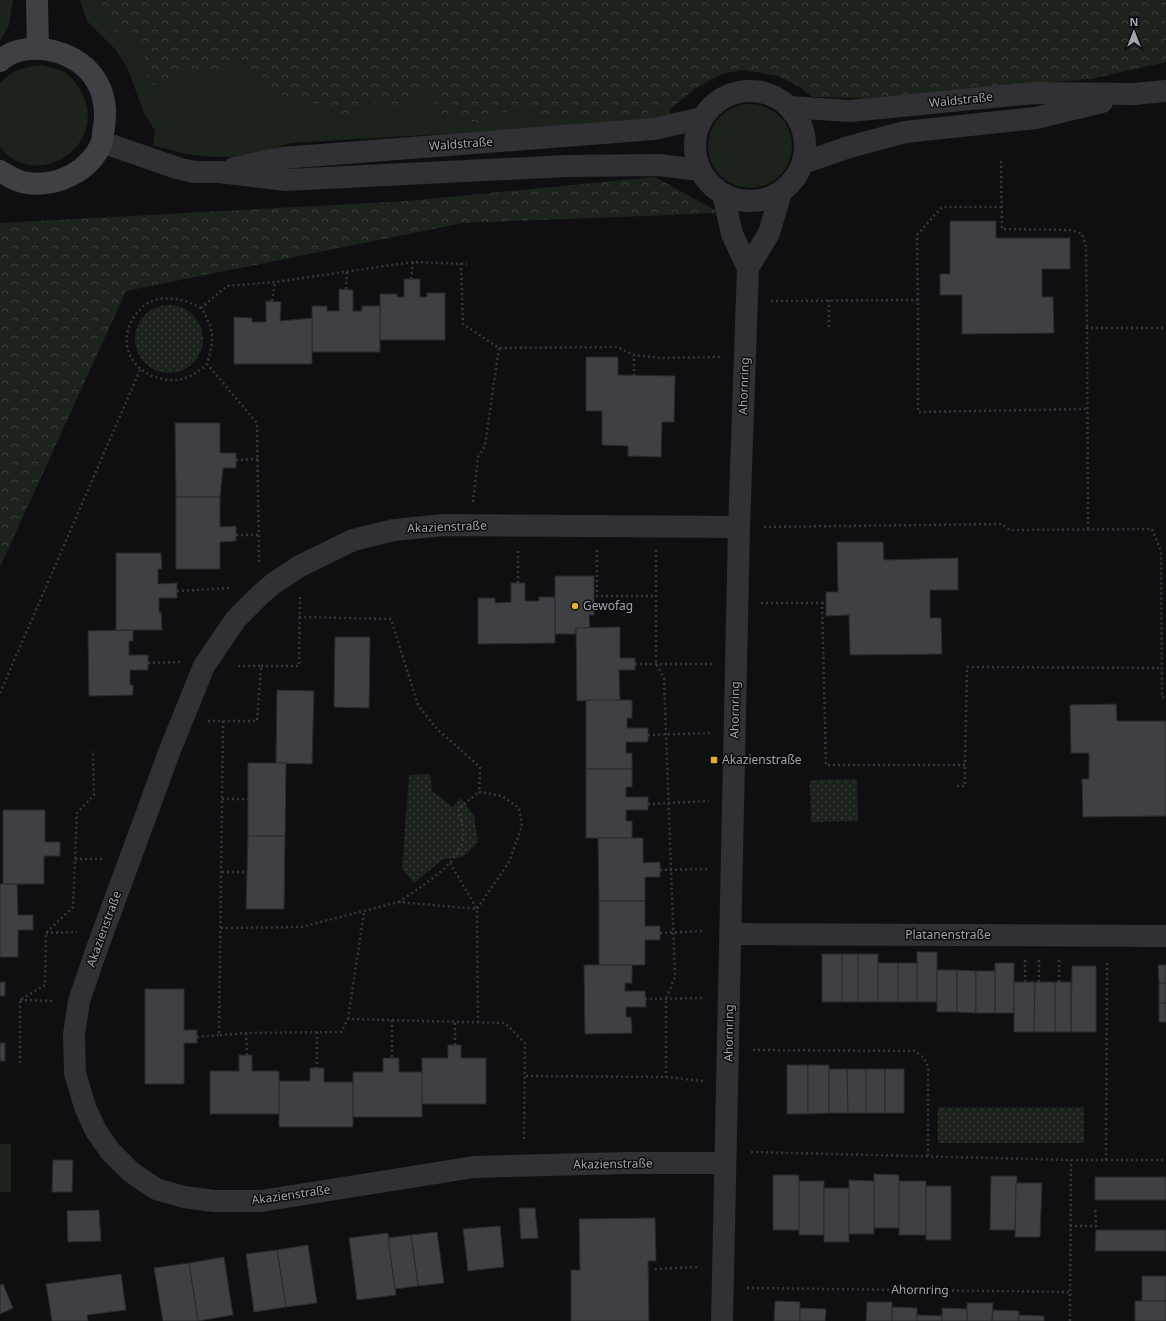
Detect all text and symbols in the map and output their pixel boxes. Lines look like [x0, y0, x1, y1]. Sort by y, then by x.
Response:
north arrow [1114, 12, 1154, 52]
text: N [1130, 14, 1138, 29]
street label: Waldstraße [928, 88, 994, 111]
street label: Waldstraße [428, 133, 494, 154]
street label: Ahornring [734, 357, 753, 415]
street label: Akazienstraße [407, 517, 487, 536]
place label: Gewofag [583, 597, 633, 614]
marker: Gewofag [570, 601, 580, 611]
street label: Ahornring [725, 681, 744, 739]
place label: Akazienstraße [722, 751, 802, 768]
marker: Akazienstraße [709, 755, 719, 765]
street label: Akazienstraße [82, 888, 125, 969]
street label: Platanenstraße [905, 926, 991, 943]
street label: Ahornring [719, 1004, 738, 1062]
street label: Akazienstraße [573, 1154, 653, 1173]
street label: Akazienstraße [250, 1181, 332, 1208]
street label: Ahornring [891, 1280, 949, 1299]

